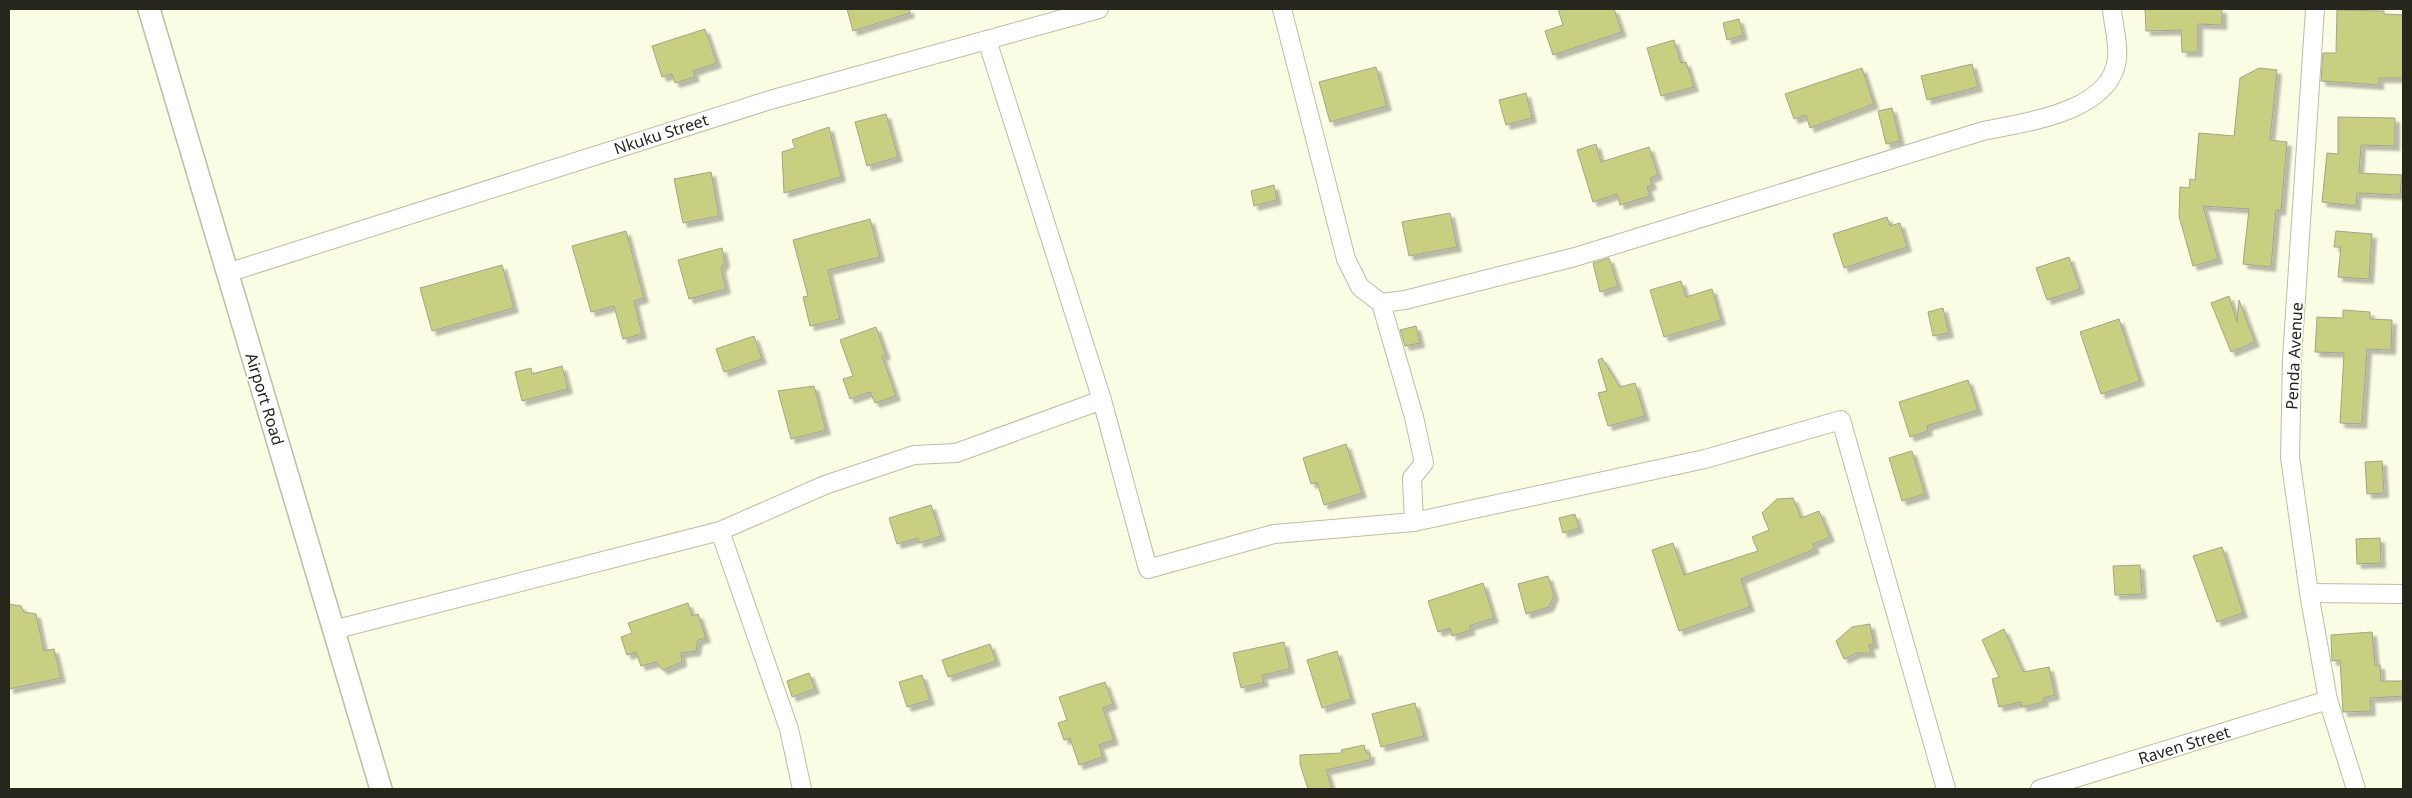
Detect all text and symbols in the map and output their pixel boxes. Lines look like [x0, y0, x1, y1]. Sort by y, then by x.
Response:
street label: Nkuku Street [611, 108, 711, 160]
street label: Penda Avenue [2280, 302, 2308, 410]
street label: Airport Road [241, 350, 289, 448]
street label: Raven Street [2135, 721, 2233, 769]

